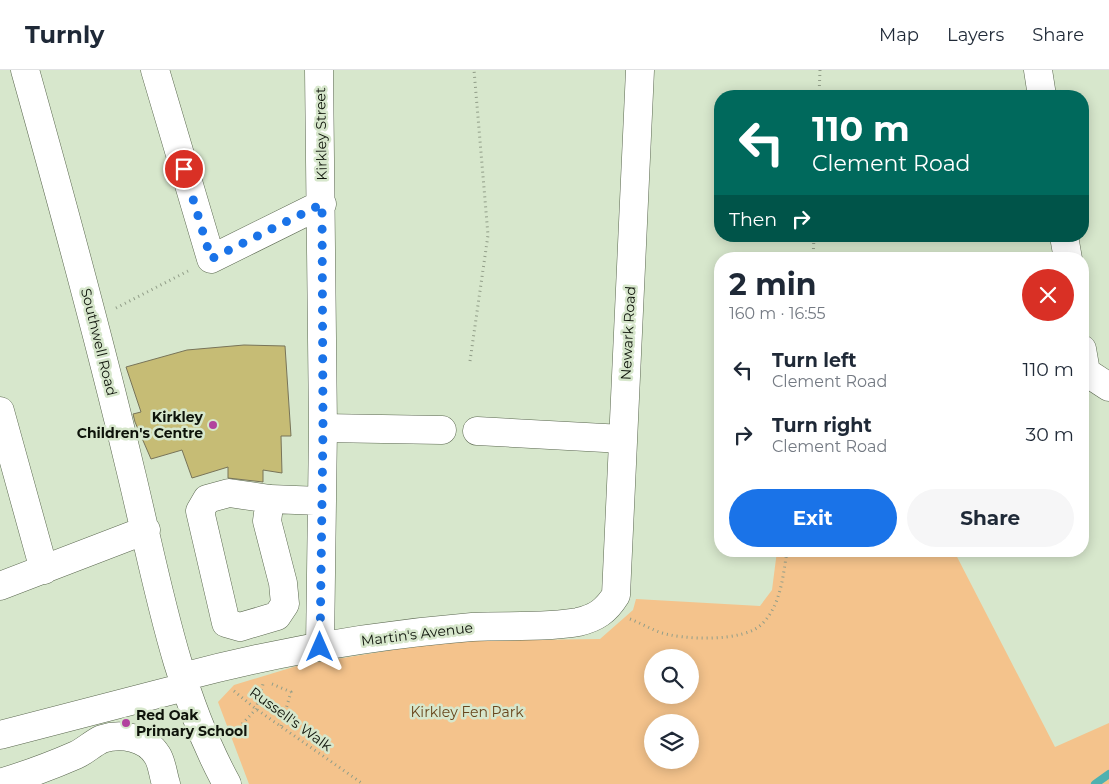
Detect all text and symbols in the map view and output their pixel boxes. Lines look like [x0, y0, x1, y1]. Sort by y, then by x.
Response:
text: Turnly [25, 20, 104, 49]
text: Map [879, 24, 919, 46]
text: Layers [947, 24, 1004, 46]
text: Share [1032, 24, 1084, 46]
street label: Kirkley Street [311, 87, 331, 181]
text: 110 m [812, 107, 910, 150]
icon: left [729, 110, 794, 175]
pin [163, 148, 205, 190]
text: Clement Road [812, 150, 971, 177]
icon: arrive [170, 155, 198, 183]
icon: right [787, 205, 815, 233]
text: Then [729, 208, 777, 231]
text: 2 min [729, 266, 816, 303]
button: close [1022, 269, 1074, 321]
street label: Southwell Road [77, 286, 121, 398]
street label: Newark Road [617, 286, 639, 380]
text: 160 m · 16:55 [729, 304, 826, 323]
text: Turn left [772, 349, 857, 372]
icon: left [729, 356, 757, 384]
text: 110 m [1023, 358, 1074, 381]
text: Clement Road [772, 372, 887, 391]
place label: Kirkley Children's Centre [77, 408, 204, 442]
text: Turn right [772, 414, 872, 437]
marker: Kirkley Children's Centre [207, 419, 219, 431]
icon: right [729, 421, 757, 449]
text: 30 m [1026, 423, 1074, 446]
text: Clement Road [772, 437, 887, 456]
button: Exit [729, 489, 897, 547]
button: Share [907, 489, 1074, 547]
street label: Martin's Avenue [360, 618, 474, 650]
position arrow [293, 620, 345, 672]
map controls [644, 649, 699, 769]
button: search [644, 649, 699, 704]
street label: Russell's Walk [246, 683, 336, 755]
park label: Kirkley Fen Park [410, 703, 524, 721]
place label: Red Oak Primary School [136, 706, 247, 740]
button: layers [644, 714, 699, 769]
marker: Red Oak Primary School [120, 717, 132, 729]

